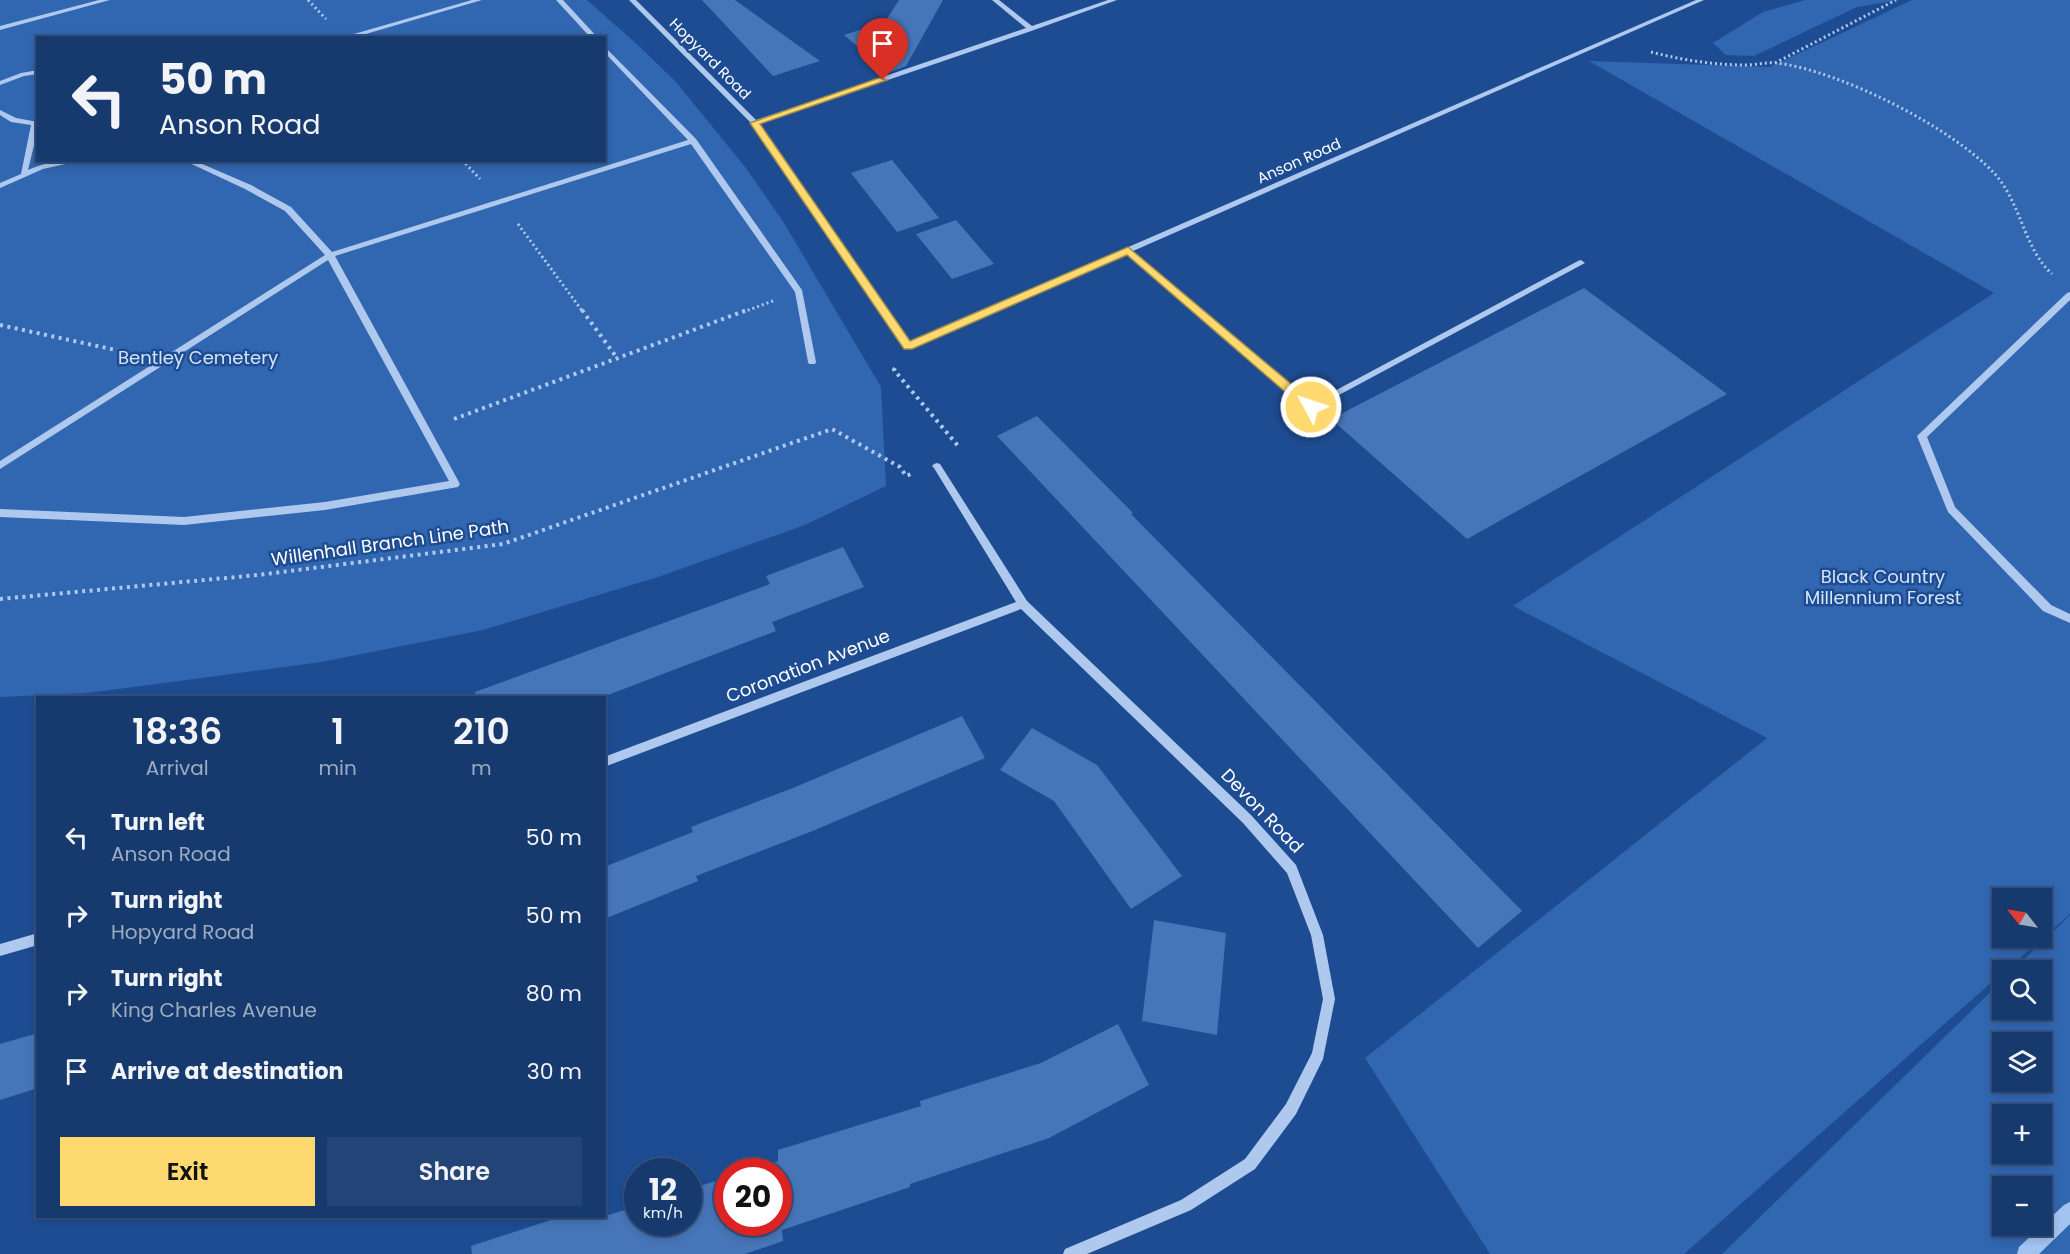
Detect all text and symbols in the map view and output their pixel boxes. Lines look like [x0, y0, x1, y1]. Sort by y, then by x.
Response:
street label: Hopyard Road [665, 13, 756, 104]
pin [857, 18, 908, 80]
icon: arrive [866, 27, 899, 60]
text: 50 m [159, 50, 267, 109]
icon: left [60, 60, 138, 138]
text: Anson Road [159, 106, 321, 143]
street label: Anson Road [1254, 133, 1344, 188]
park label: Bentley Cemetery [118, 345, 278, 370]
position arrow [1279, 375, 1343, 439]
street label: Willenhall Branch Line Path [269, 513, 510, 572]
park label: Black Country Millennium Forest [1805, 564, 1961, 610]
street label: Coronation Avenue [722, 623, 893, 708]
text: 18:36 [132, 706, 222, 757]
text: 1 [331, 706, 344, 757]
text: 210 [453, 706, 510, 757]
text: Arrival [146, 754, 209, 782]
text: min [318, 754, 357, 782]
text: m [471, 754, 492, 782]
street label: Devon Road [1216, 763, 1309, 858]
text: Turn left [111, 807, 205, 838]
icon: left [60, 821, 93, 854]
text: 50 m [526, 822, 582, 853]
text: Anson Road [111, 840, 231, 868]
text: Turn right [111, 885, 222, 916]
north arrow [1992, 888, 2052, 948]
map controls [1992, 888, 2052, 1236]
icon: right [60, 899, 93, 932]
text: 50 m [526, 900, 582, 931]
text: Hopyard Road [111, 918, 254, 946]
button: search [1992, 960, 2052, 1020]
text: Turn right [111, 963, 222, 994]
icon: right [60, 977, 93, 1010]
text: 80 m [526, 978, 582, 1009]
text: King Charles Avenue [111, 996, 317, 1024]
button: layers [1992, 1032, 2052, 1092]
icon: arrive [60, 1055, 93, 1088]
text: Arrive at destination [111, 1056, 343, 1087]
text: 30 m [527, 1056, 582, 1087]
button: + [1992, 1104, 2052, 1164]
button: Exit [60, 1137, 315, 1206]
button: Share [327, 1137, 582, 1206]
speed limit sign: 20 [714, 1158, 792, 1236]
text: 12 [649, 1168, 677, 1211]
button: − [1992, 1176, 2052, 1236]
text: km/h [643, 1202, 683, 1223]

